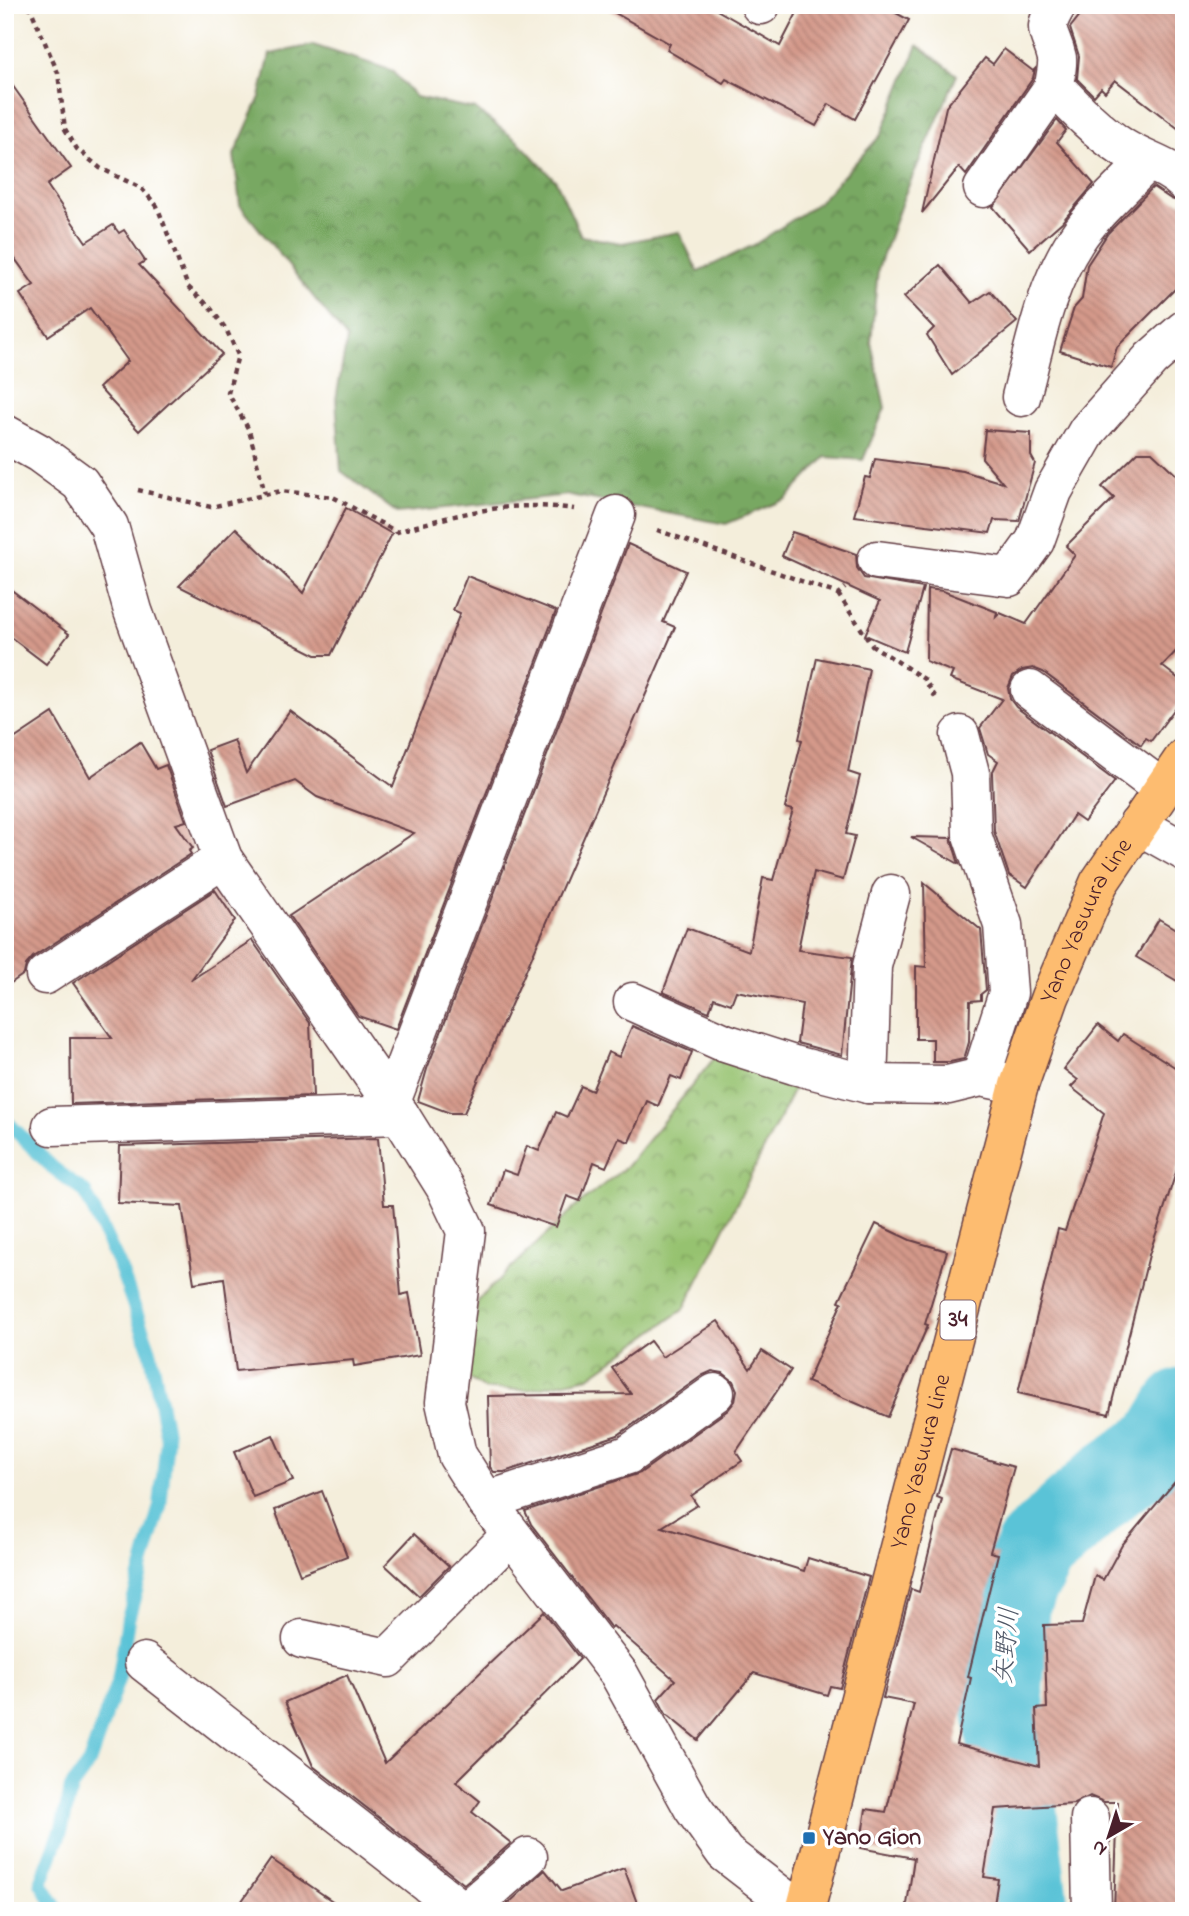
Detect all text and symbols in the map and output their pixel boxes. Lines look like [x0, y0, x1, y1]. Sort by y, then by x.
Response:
street label: Yano Yasuura Line [1032, 831, 1142, 1008]
road number: 34 [940, 1301, 976, 1340]
street label: Yano Yasuura Line [882, 1370, 961, 1553]
water label: 矢野川 [986, 1605, 1030, 1687]
north arrow [1074, 1800, 1144, 1870]
place label: Yano Gion [822, 1821, 921, 1856]
marker: Yano Gion [801, 1830, 817, 1846]
text: N [1086, 1833, 1113, 1862]

